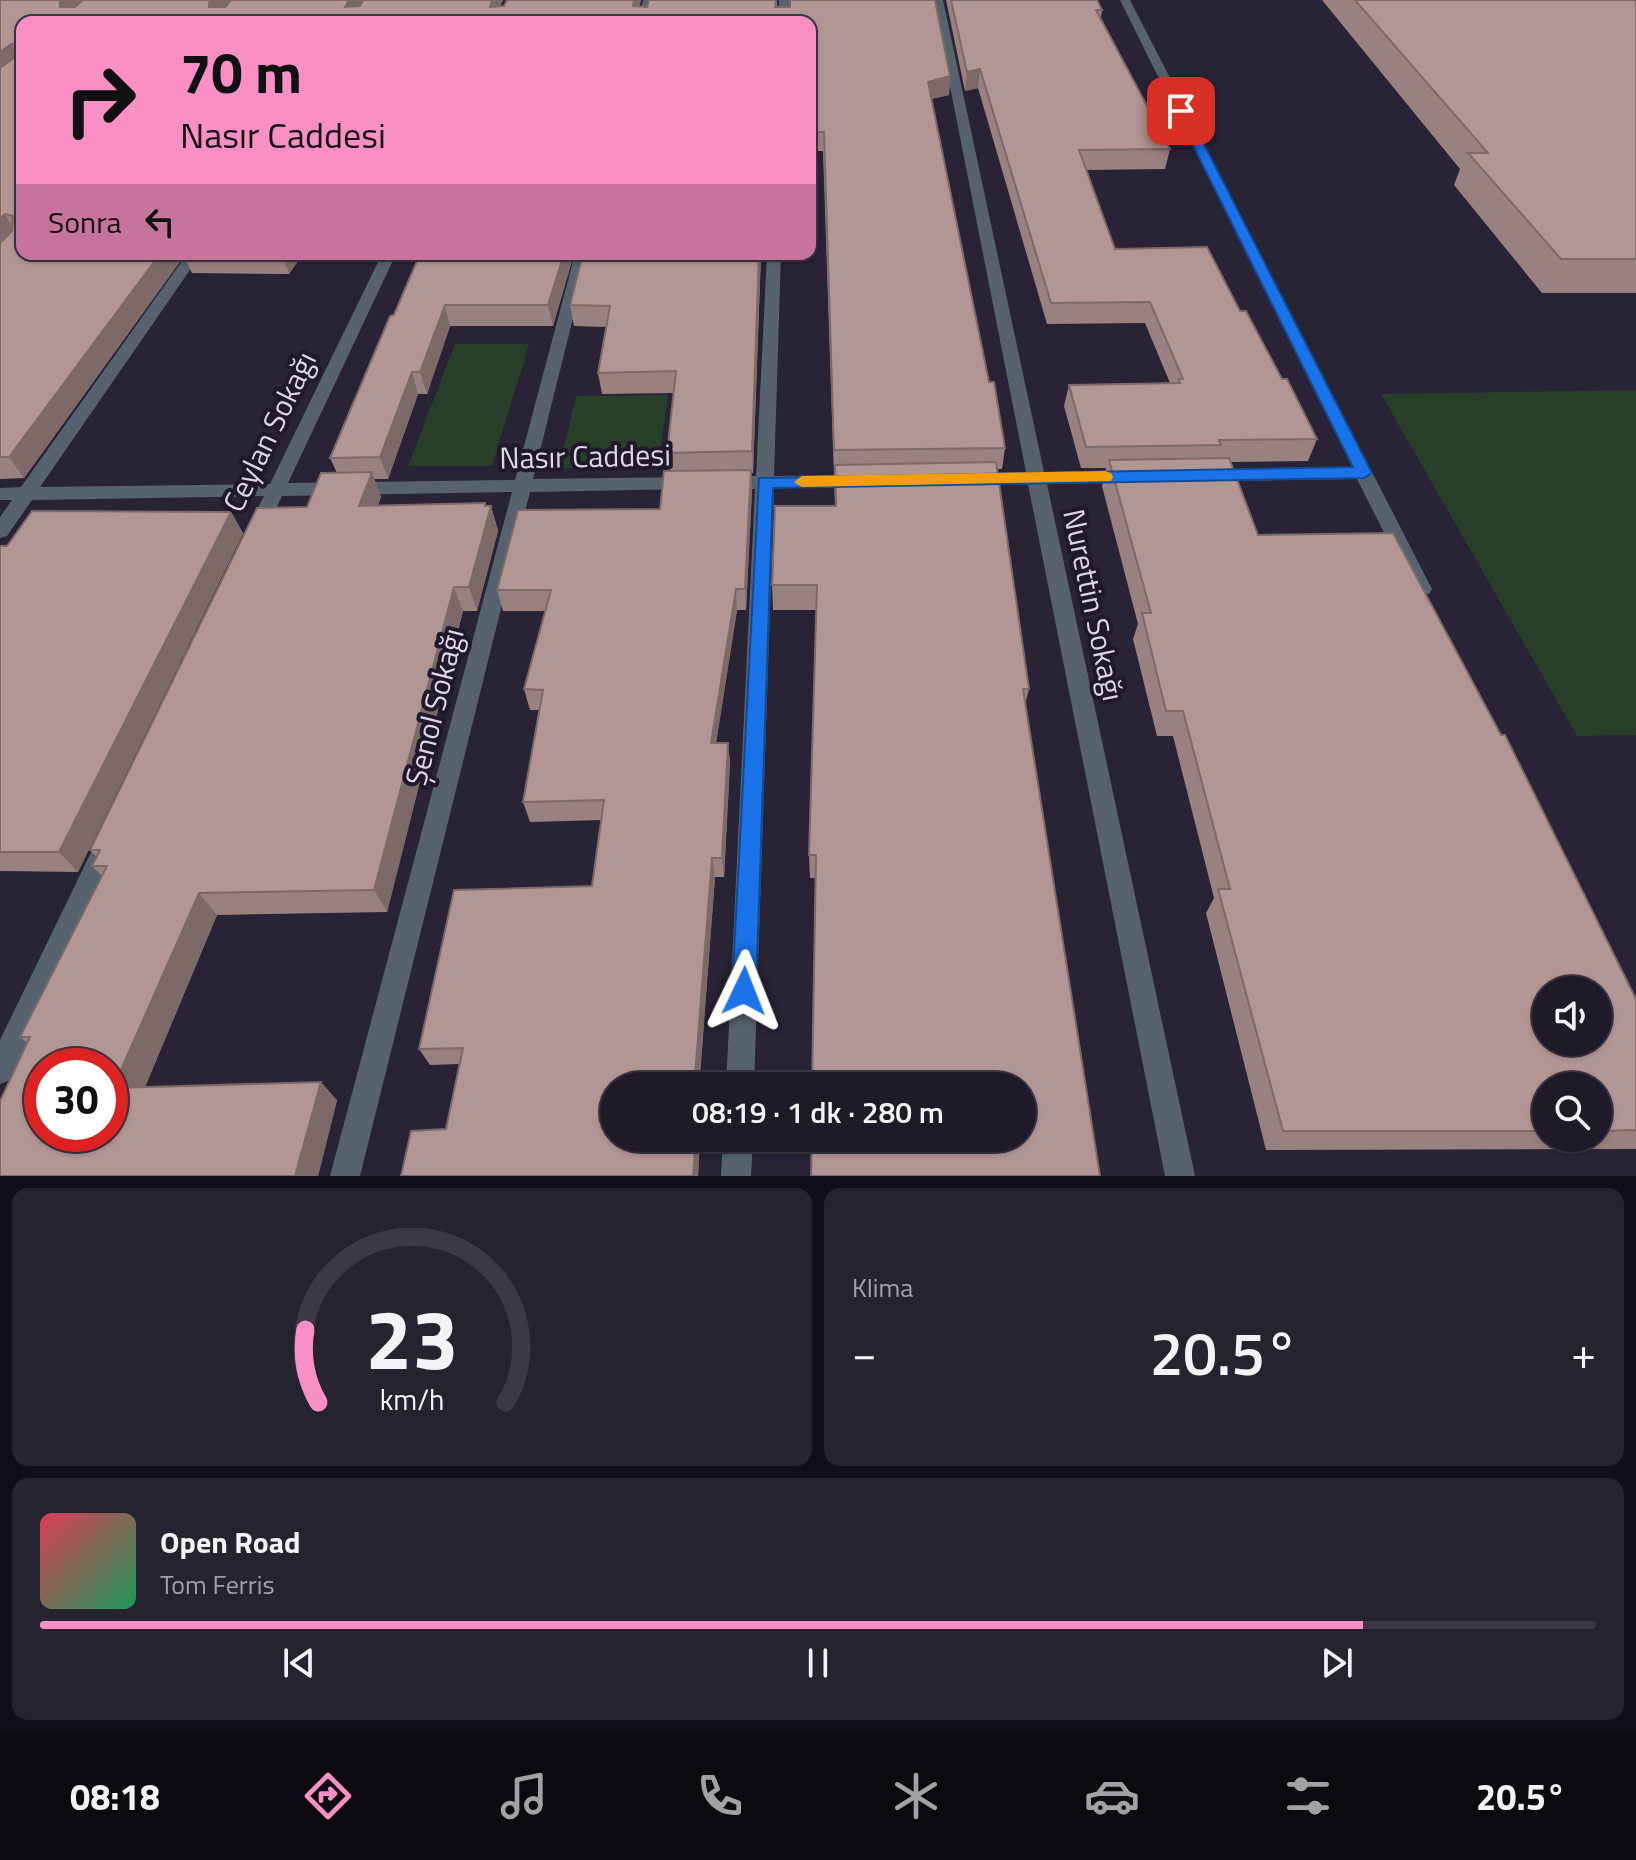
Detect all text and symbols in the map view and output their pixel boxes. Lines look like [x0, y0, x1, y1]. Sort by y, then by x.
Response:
text: 70 m [180, 30, 302, 115]
icon: right [48, 48, 152, 152]
pin [1147, 77, 1215, 145]
icon: arrive [1159, 89, 1203, 133]
text: Nasır Caddesi [180, 107, 386, 162]
text: Sonra [48, 199, 122, 245]
icon: left [138, 200, 182, 244]
street label: Ceylan Sokağı [210, 344, 328, 520]
street label: Nasır Caddesi [499, 432, 671, 480]
street label: Nurettin Sokağı [1051, 505, 1137, 705]
street label: Şenol Sokağı [392, 623, 476, 790]
position arrow [702, 949, 786, 1033]
map controls [1532, 976, 1612, 1152]
button: sound [1532, 976, 1612, 1056]
speed limit sign: 30 [24, 1048, 128, 1152]
button: search [1532, 1072, 1612, 1152]
text: 08:19 · 1 dk · 280 m [692, 1089, 944, 1135]
text: Klima [852, 1268, 913, 1307]
text: 23 [365, 1275, 459, 1401]
text: 20.5° [1150, 1307, 1298, 1398]
text: − [852, 1319, 877, 1386]
text: + [1571, 1319, 1596, 1386]
text: km/h [380, 1378, 444, 1421]
text: Open Road [160, 1519, 301, 1565]
text: Tom Ferris [160, 1565, 275, 1604]
icon: previous [277, 1641, 321, 1685]
icon: pause [796, 1641, 840, 1685]
icon: next [1315, 1641, 1359, 1685]
icon: directions [300, 1768, 356, 1824]
icon: music [496, 1768, 552, 1824]
icon: phone [692, 1768, 748, 1824]
icon: climate [888, 1768, 944, 1824]
icon: car [1084, 1768, 1140, 1824]
icon: filters [1280, 1768, 1336, 1824]
text: 08:18 [70, 1769, 160, 1824]
text: 20.5° [1476, 1769, 1566, 1824]

